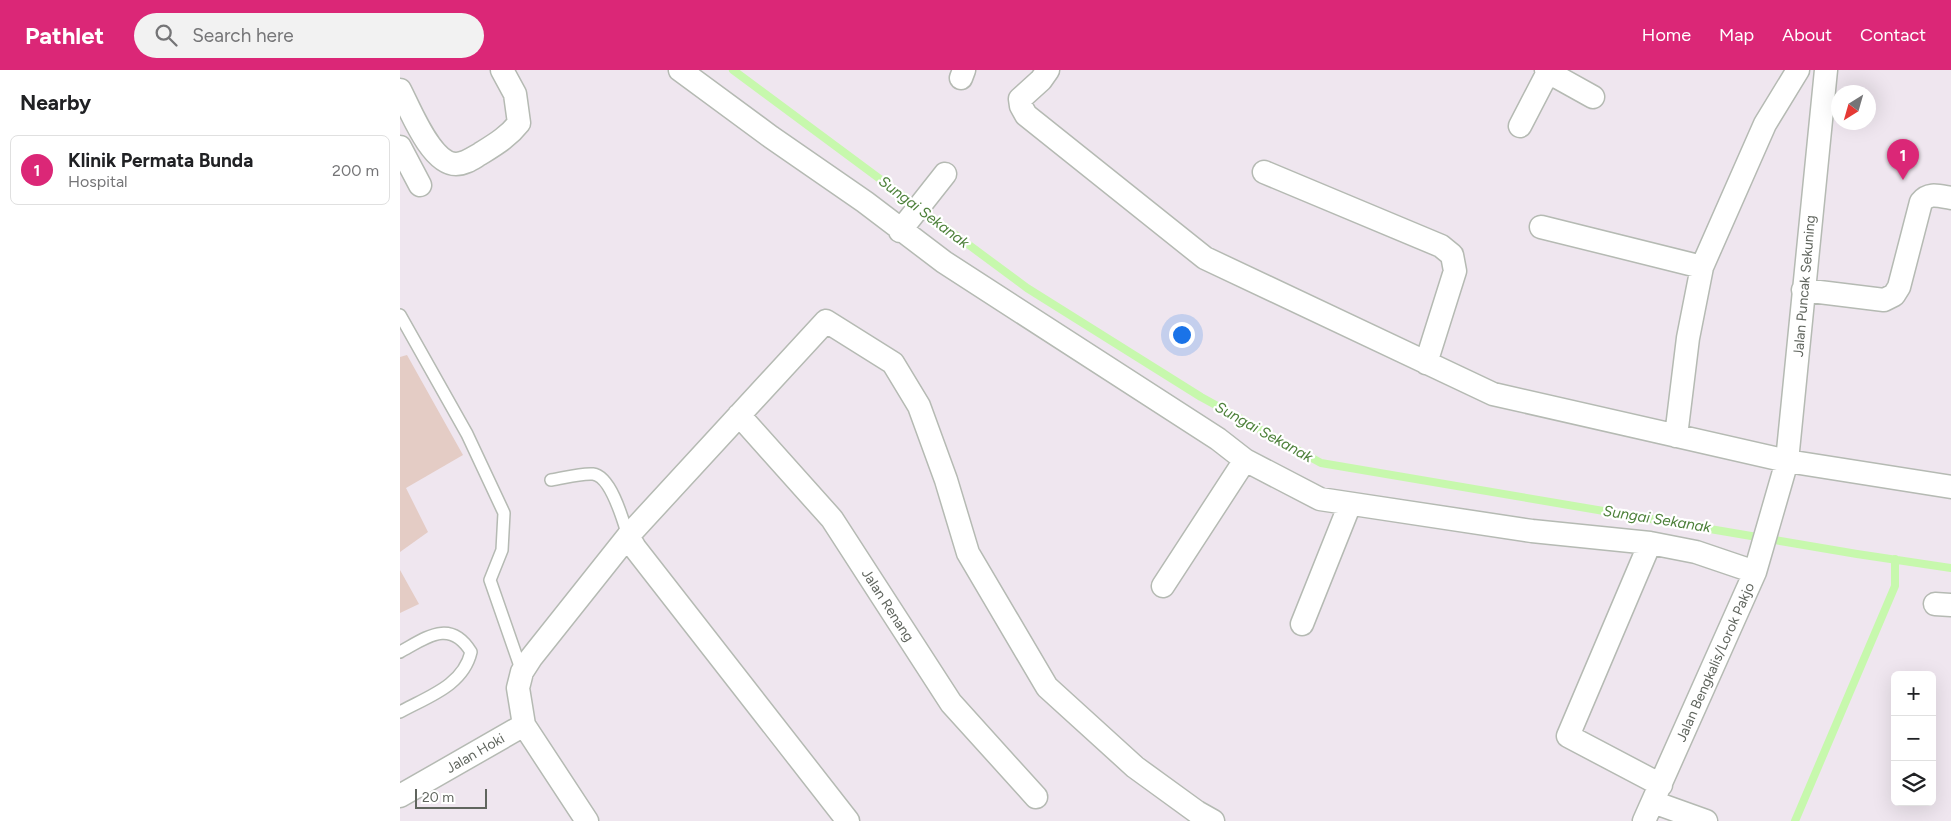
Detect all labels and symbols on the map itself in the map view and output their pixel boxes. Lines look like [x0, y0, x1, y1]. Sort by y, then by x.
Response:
north arrow [1831, 85, 1876, 130]
pin: 1 [1887, 139, 1919, 180]
water label: Sungai Sekanak [875, 172, 973, 252]
street label: Jalan Puncak Sekuning [1790, 214, 1819, 358]
your location [1169, 322, 1195, 348]
water label: Sungai Sekanak [1212, 398, 1316, 467]
water label: Sungai Sekanak [1602, 502, 1713, 536]
street label: Jalan Renang [858, 566, 917, 645]
street label: Jalan Bengkalis/Lorok Pakjo [1673, 580, 1758, 744]
street label: Jalan Hoki [443, 730, 507, 777]
scale bar [415, 786, 488, 809]

